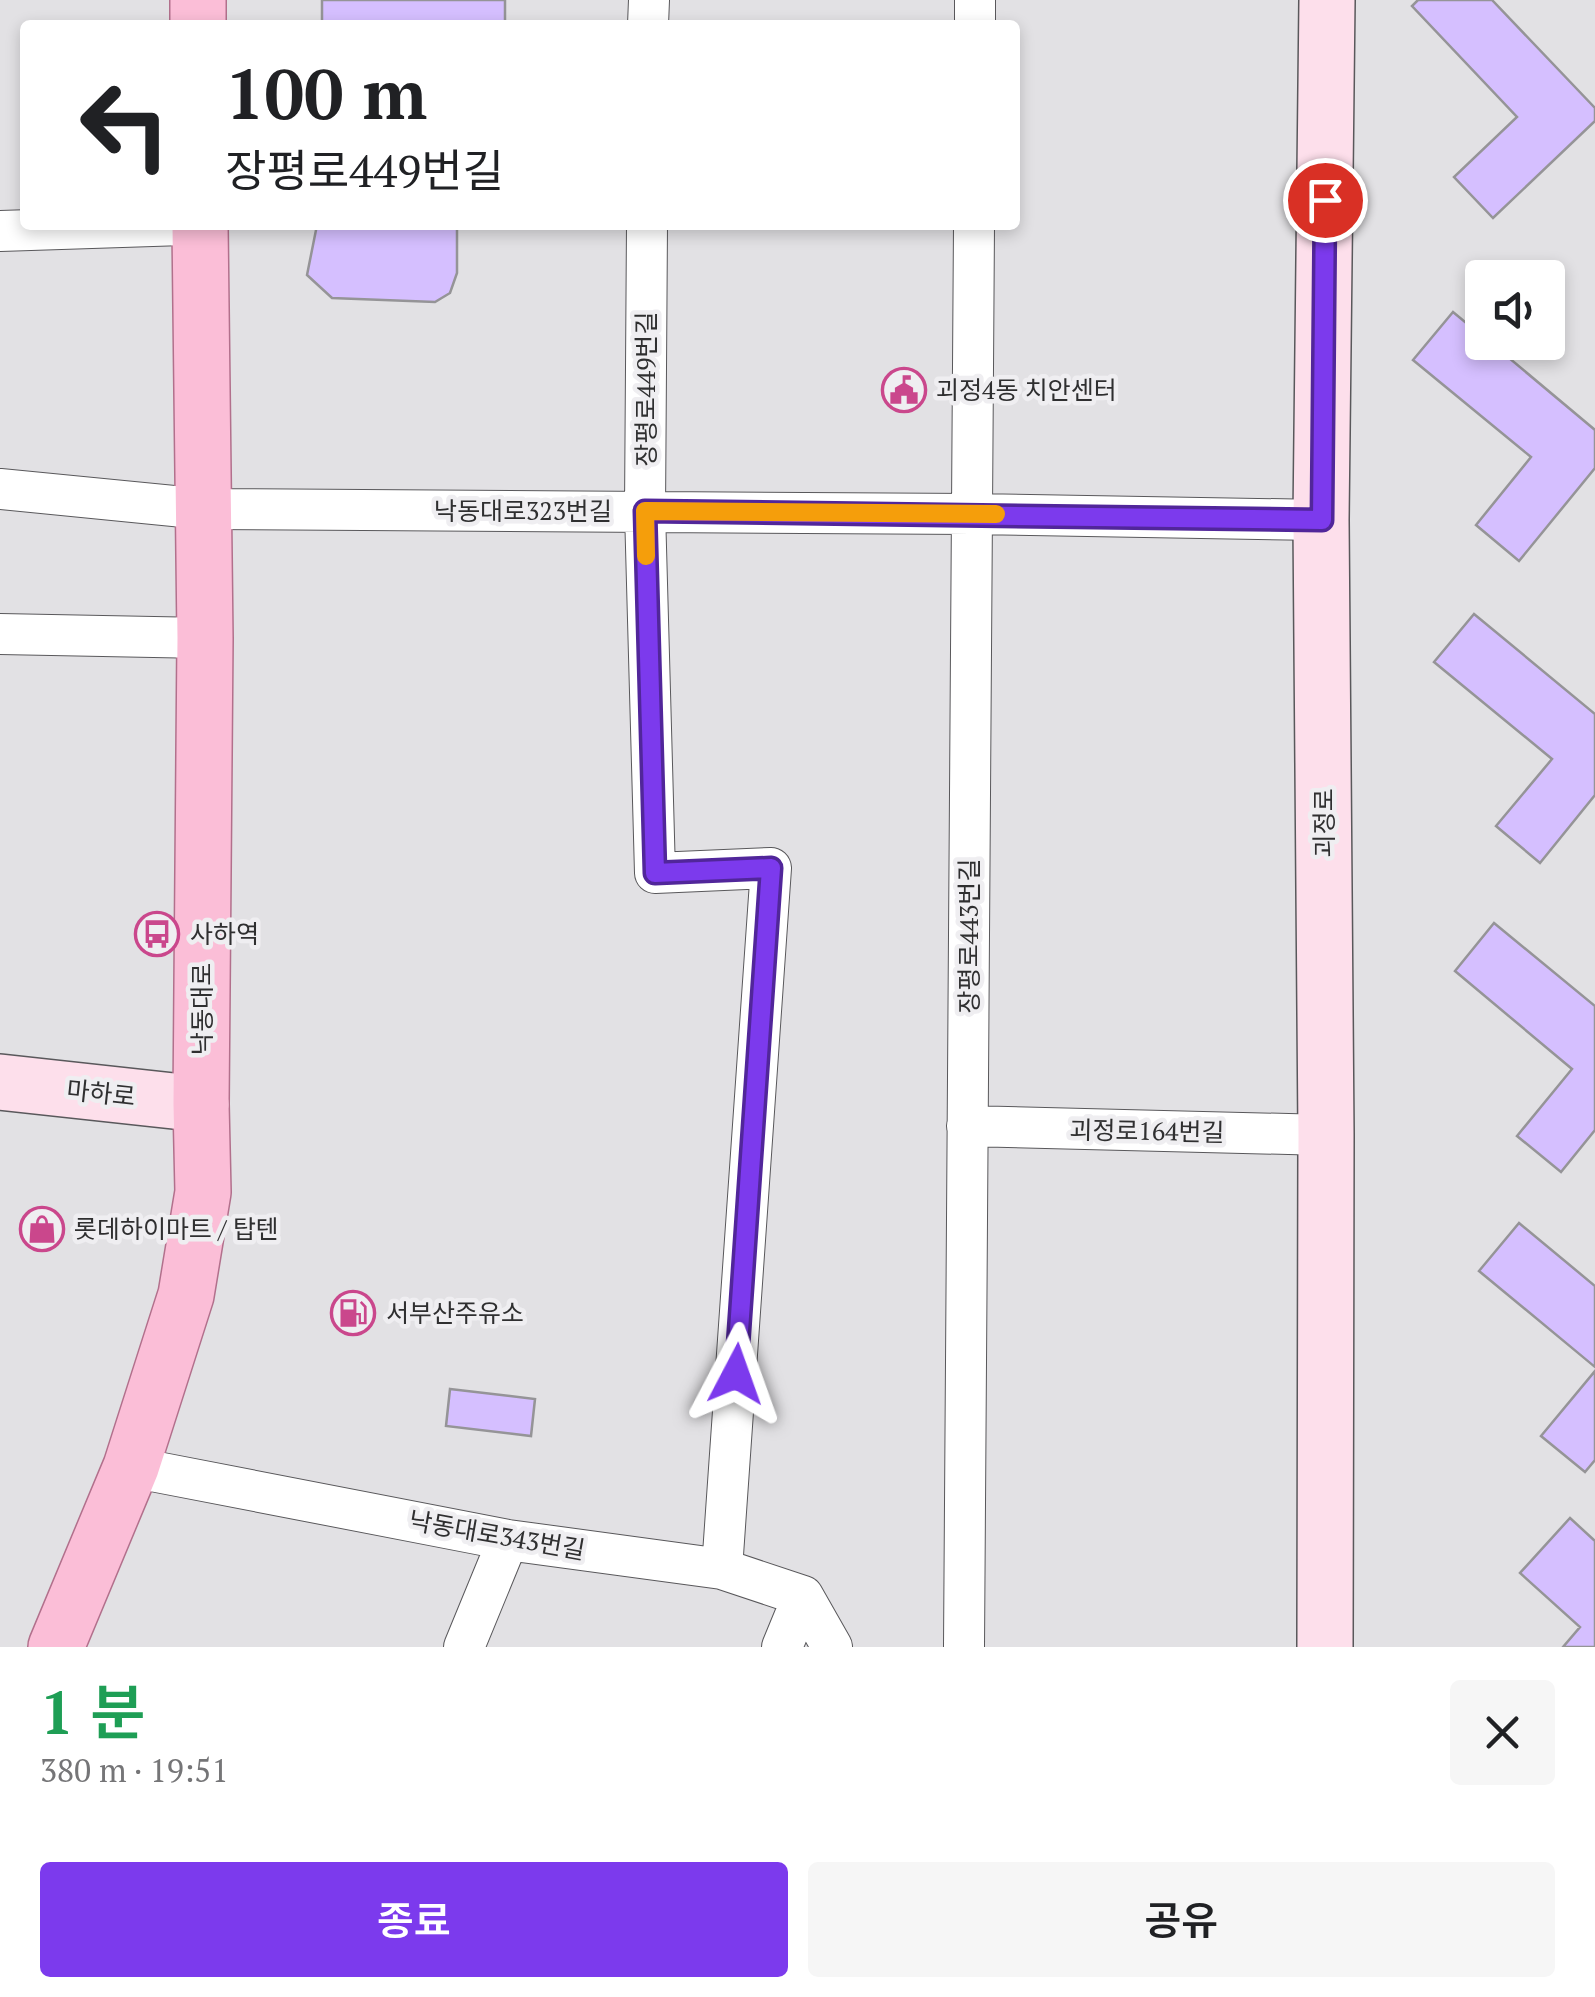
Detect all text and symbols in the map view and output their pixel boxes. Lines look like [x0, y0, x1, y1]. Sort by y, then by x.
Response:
text: 100 m [225, 46, 427, 139]
icon: left [60, 60, 190, 190]
text: 장평로449번길 [225, 140, 504, 200]
pin [1283, 158, 1368, 243]
icon: arrive [1298, 173, 1353, 228]
map controls [1465, 260, 1565, 360]
button: sound [1465, 260, 1565, 360]
street label: 장평로449번길 [629, 312, 662, 466]
public building icon: 괴정4동 치안센터 [881, 367, 927, 413]
place label: 괴정4동 치안센터 [936, 373, 1116, 406]
street label: 낙동대로323번길 [434, 494, 612, 527]
street label: 괴정로 [1307, 788, 1340, 858]
street label: 장평로443번길 [952, 859, 985, 1013]
bus stop icon: 사하역 [134, 911, 180, 957]
place label: 사하역 [190, 917, 259, 950]
street label: 낙동대로 [185, 963, 218, 1055]
street label: 마하로 [65, 1072, 137, 1113]
street label: 괴정로164번길 [1069, 1113, 1225, 1148]
shop icon: 롯데하이마트 / 탑텐 [19, 1206, 65, 1252]
place label: 롯데하이마트 / 탑텐 [74, 1212, 279, 1245]
fuel station icon: 서부산주유소 [330, 1290, 376, 1336]
place label: 서부산주유소 [386, 1296, 524, 1329]
position arrow [684, 1322, 788, 1426]
street label: 낙동대로343번길 [407, 1503, 588, 1566]
text: 1 분 [40, 1672, 145, 1751]
button: close [1450, 1680, 1555, 1785]
text: 380 m · 19:51 [40, 1749, 228, 1791]
button: 종료 [40, 1862, 788, 1977]
button: 공유 [808, 1862, 1555, 1977]

